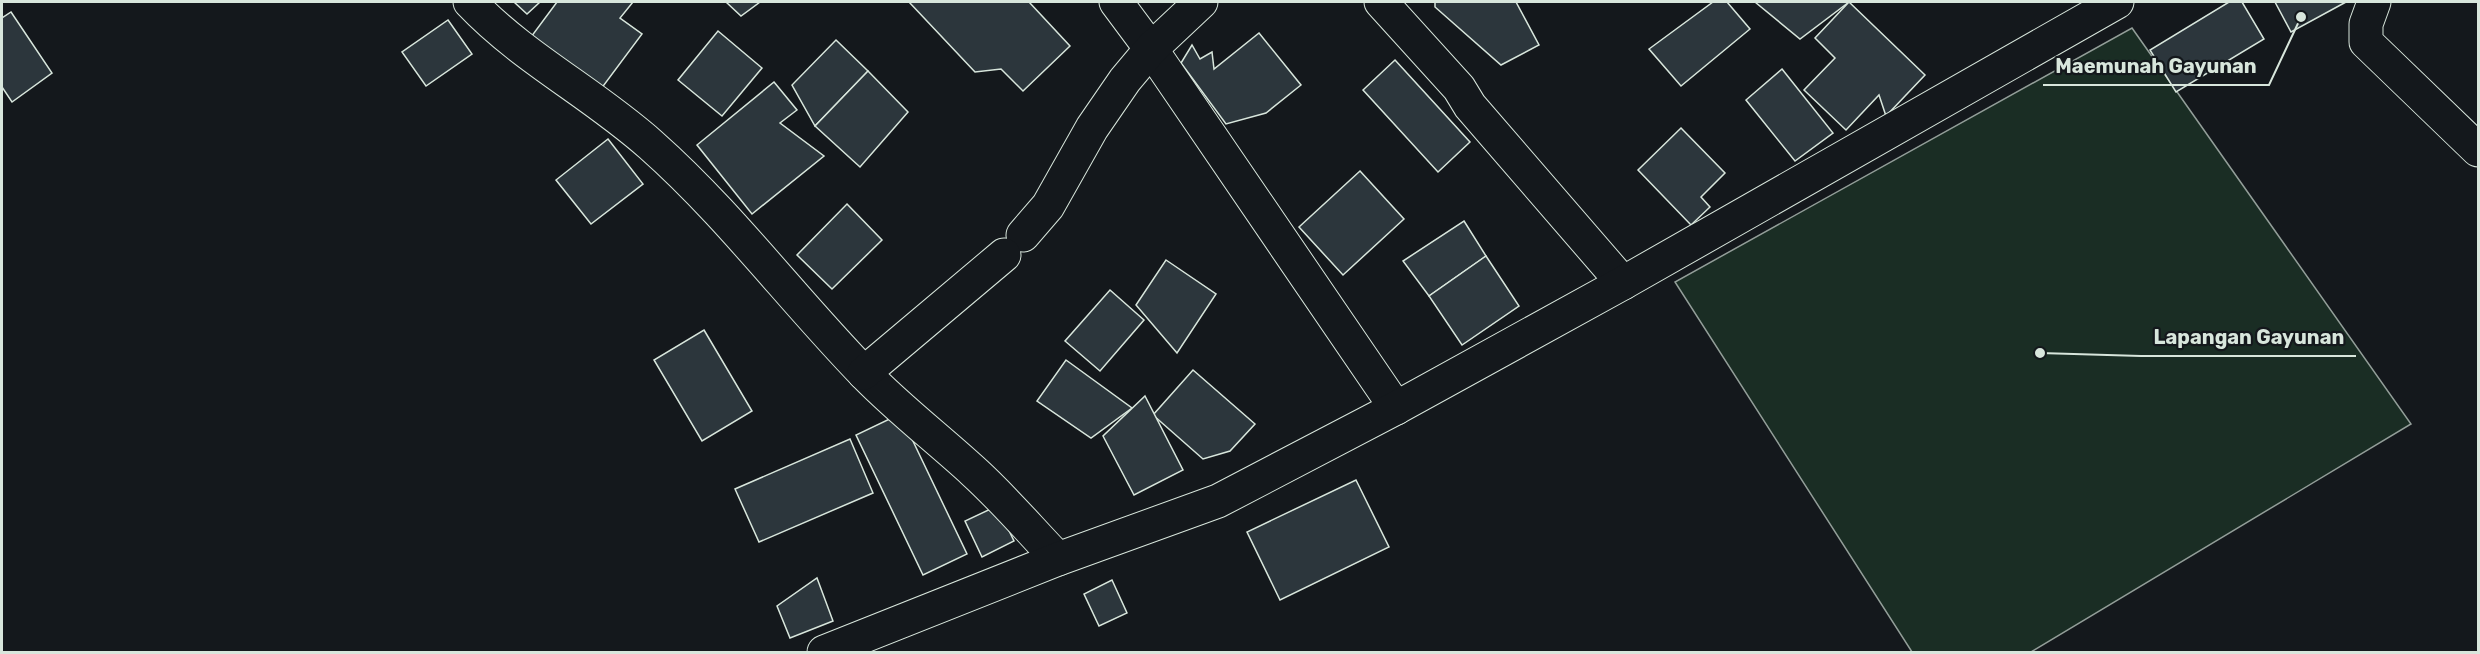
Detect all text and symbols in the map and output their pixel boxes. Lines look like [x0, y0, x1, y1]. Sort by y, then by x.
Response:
callout: Maemunah Gayunan [2043, 47, 2269, 85]
text: Maemunah Gayunan [2055, 54, 2257, 78]
callout: Lapangan Gayunan [2141, 318, 2356, 356]
text: Lapangan Gayunan [2154, 325, 2344, 349]

